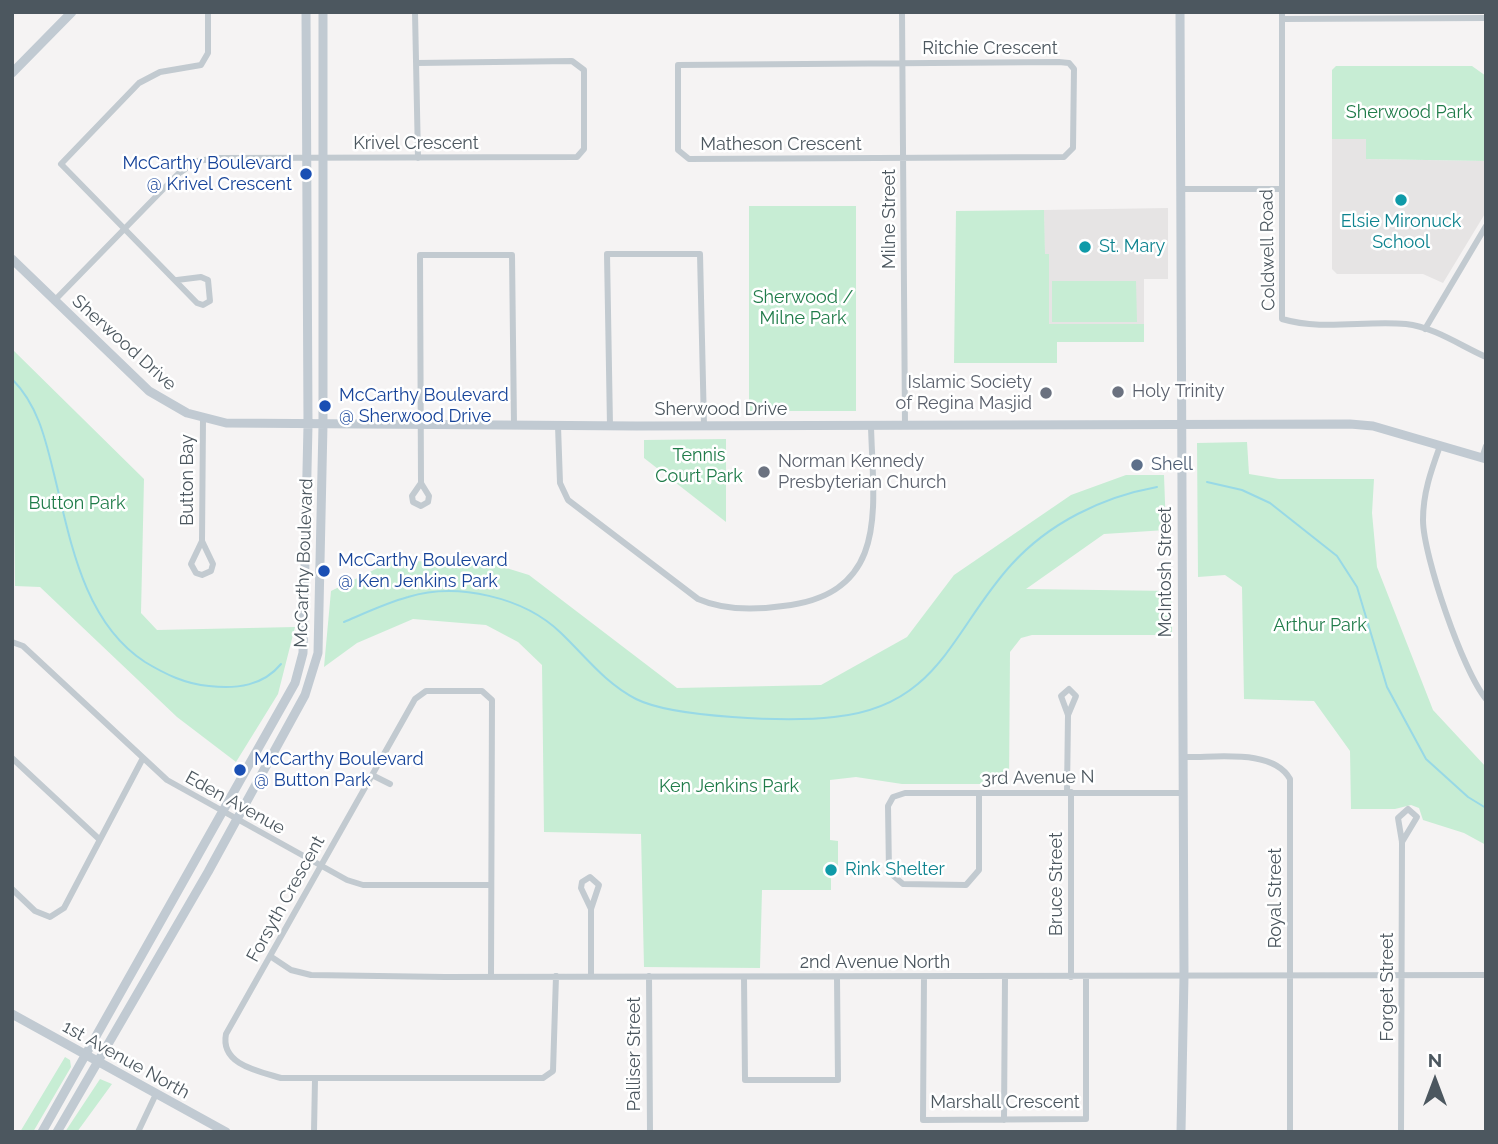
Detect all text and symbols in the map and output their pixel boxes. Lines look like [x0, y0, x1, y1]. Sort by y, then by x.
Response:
street label: Ritchie Crescent [922, 38, 1058, 60]
park label: Sherwood Park [1346, 102, 1472, 124]
street label: Krivel Crescent [353, 133, 479, 155]
street label: Matheson Crescent [700, 134, 862, 156]
place label: McCarthy Boulevard @ Krivel Crescent [122, 153, 292, 196]
marker: McCarthy Boulevard @ Krivel Crescent [298, 166, 314, 182]
street label: Milne Street [879, 169, 901, 269]
street label: Coldwell Road [1256, 189, 1280, 311]
marker: Elsie Mironuck School [1393, 192, 1409, 208]
place label: Elsie Mironuck School [1341, 211, 1461, 254]
place label: St. Mary [1099, 236, 1165, 258]
marker: St. Mary [1077, 239, 1093, 255]
park label: Sherwood / Milne Park [753, 287, 853, 330]
street label: Sherwood Drive [67, 291, 181, 395]
place label: Islamic Society of Regina Masjid [896, 372, 1032, 414]
place label: Holy Trinity [1132, 381, 1225, 403]
marker: Holy Trinity [1110, 384, 1126, 400]
place label: McCarthy Boulevard @ Sherwood Drive [339, 385, 509, 428]
marker: Islamic Society of Regina Masjid [1038, 385, 1054, 401]
marker: McCarthy Boulevard @ Sherwood Drive [317, 398, 333, 414]
street label: Sherwood Drive [655, 399, 787, 421]
street label: Button Bay [177, 434, 199, 526]
park label: Tennis Court Park [655, 445, 743, 488]
place label: Norman Kennedy Presbyterian Church [778, 451, 947, 494]
place label: Shell [1151, 454, 1193, 476]
marker: Shell [1129, 457, 1145, 473]
marker: Norman Kennedy Presbyterian Church [756, 464, 772, 480]
street label: McCarthy Boulevard [290, 478, 318, 648]
park label: Button Park [28, 493, 126, 515]
street label: McIntosh Street [1155, 507, 1177, 637]
place label: McCarthy Boulevard @ Ken Jenkins Park [338, 550, 508, 592]
marker: McCarthy Boulevard @ Ken Jenkins Park [316, 563, 332, 579]
park label: Arthur Park [1273, 615, 1367, 637]
place label: McCarthy Boulevard @ Button Park [254, 749, 424, 792]
marker: McCarthy Boulevard @ Button Park [232, 762, 248, 778]
street label: 3rd Avenue N [981, 766, 1095, 790]
street label: Eden Avenue [181, 767, 289, 839]
park label: Ken Jenkins Park [659, 776, 799, 798]
street label: Forsyth Crescent [242, 832, 330, 966]
street label: Bruce Street [1046, 832, 1068, 936]
street label: Royal Street [1265, 848, 1287, 948]
place label: Rink Shelter [845, 859, 945, 881]
marker: Rink Shelter [823, 862, 839, 878]
street label: Forget Street [1377, 933, 1399, 1041]
street label: 2nd Avenue North [800, 952, 950, 974]
street label: Palliser Street [624, 997, 646, 1111]
street label: 1st Avenue North [59, 1016, 193, 1104]
north arrow [1400, 1046, 1470, 1116]
text: N [1428, 1049, 1442, 1071]
street label: Marshall Crescent [930, 1092, 1080, 1114]

